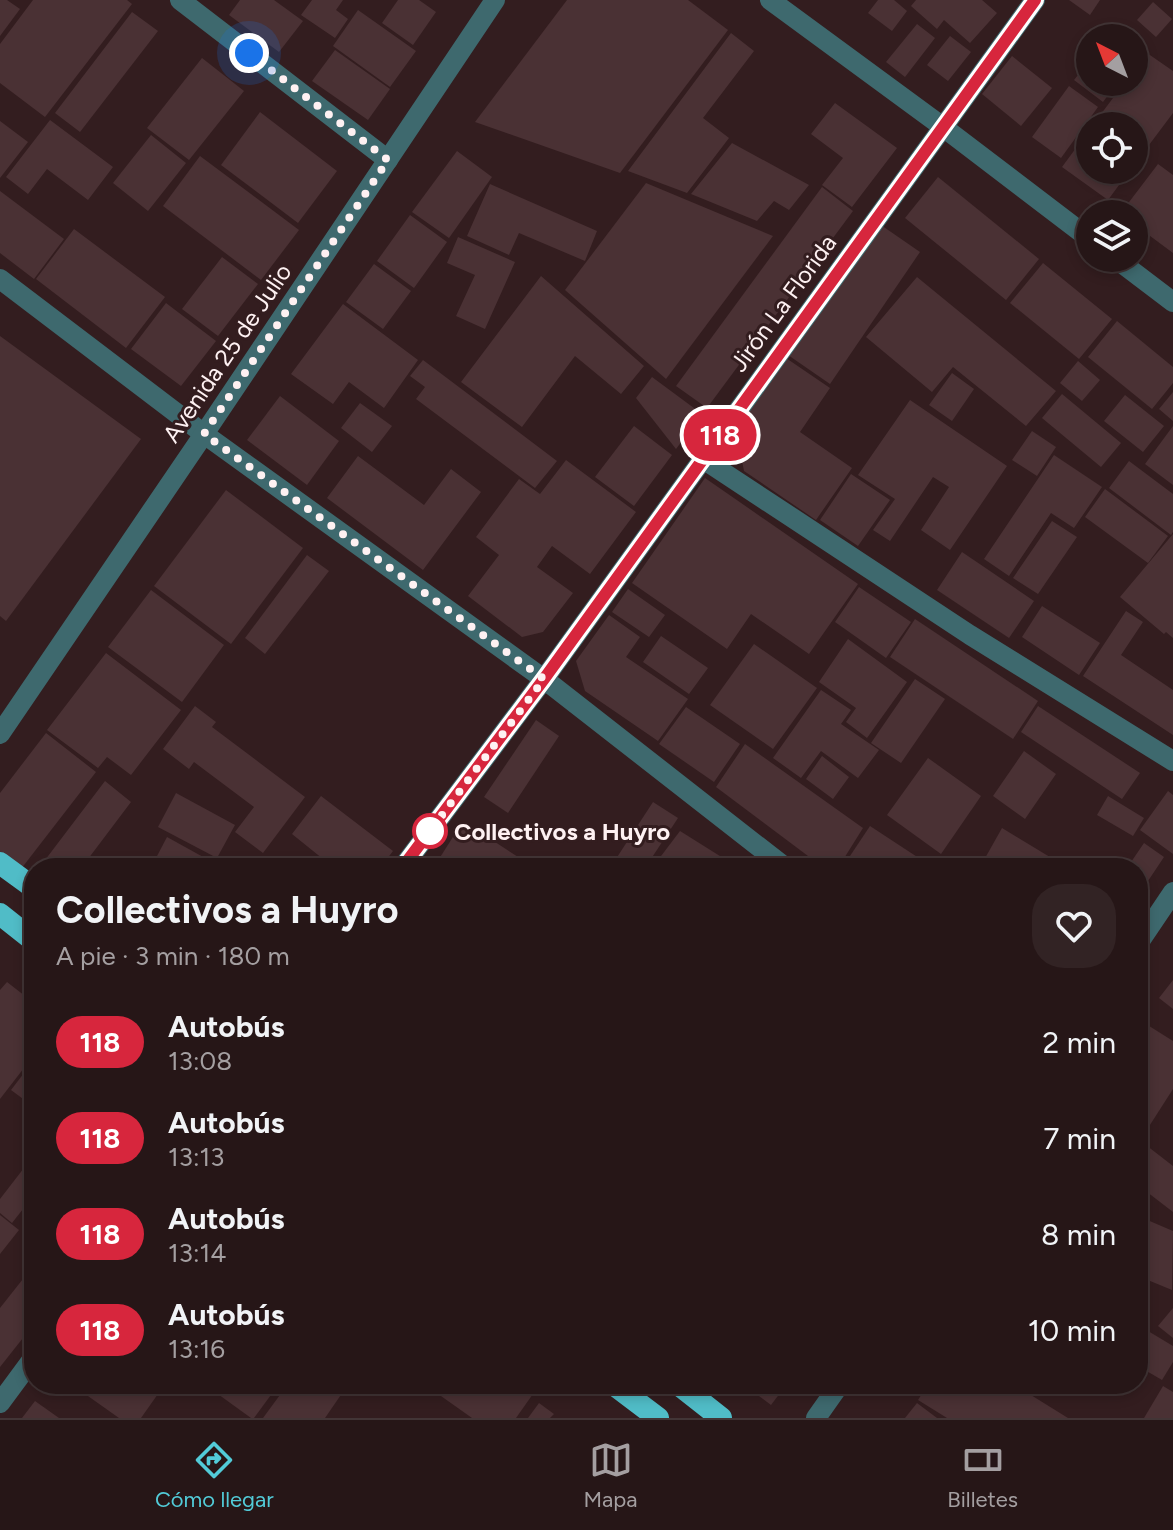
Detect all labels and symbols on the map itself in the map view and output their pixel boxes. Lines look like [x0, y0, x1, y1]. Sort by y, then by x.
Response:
north arrow [1076, 24, 1148, 96]
your location [229, 33, 269, 73]
street label: Jirón La Florida [724, 229, 842, 377]
street label: Avenida 25 de Julio [156, 258, 298, 448]
line badge: 118 [674, 409, 766, 461]
marker: Collectivos a Huyro [413, 814, 447, 848]
place label: Collectivos a Huyro [454, 817, 670, 846]

